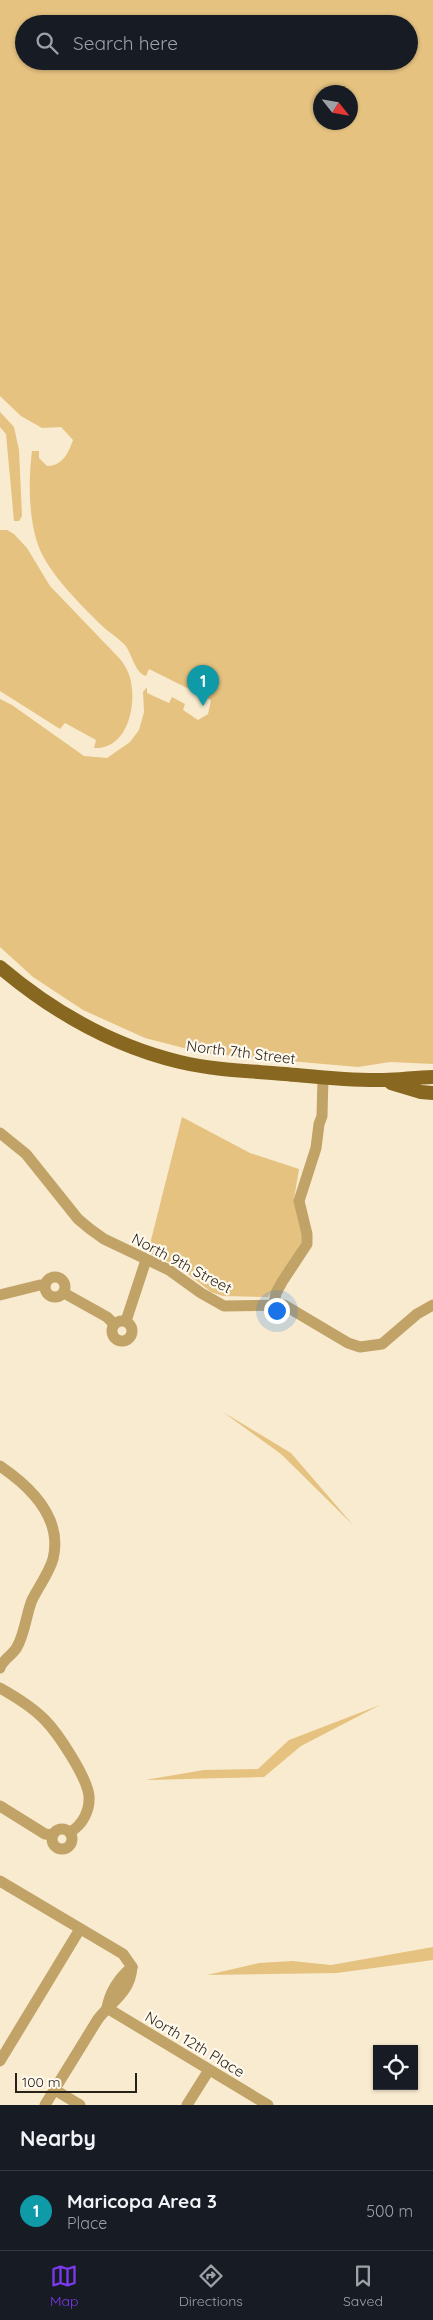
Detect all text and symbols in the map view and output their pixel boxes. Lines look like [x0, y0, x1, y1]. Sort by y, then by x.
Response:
search box [15, 15, 418, 70]
icon: search [33, 29, 61, 57]
text: Search here [73, 31, 178, 55]
north arrow [313, 85, 358, 130]
pin: 1 [187, 665, 219, 706]
street label: North 7th Street [185, 1036, 297, 1068]
street label: North 9th Street [129, 1229, 235, 1297]
your location [264, 1298, 290, 1324]
street label: North 12th Place [142, 2007, 248, 2081]
map controls [373, 2045, 418, 2090]
button: locate [373, 2045, 418, 2090]
scale bar [15, 2070, 138, 2093]
text: 100 m [22, 2073, 60, 2091]
text: Nearby [20, 2125, 96, 2151]
text: Maricopa Area 3 [67, 2189, 217, 2213]
text: 1 [33, 2201, 39, 2221]
text: 500 m [366, 2201, 413, 2221]
text: Place [67, 2213, 107, 2233]
tab: Map [50, 2262, 79, 2310]
tab: Directions [179, 2262, 243, 2310]
tab: Saved [343, 2262, 383, 2310]

